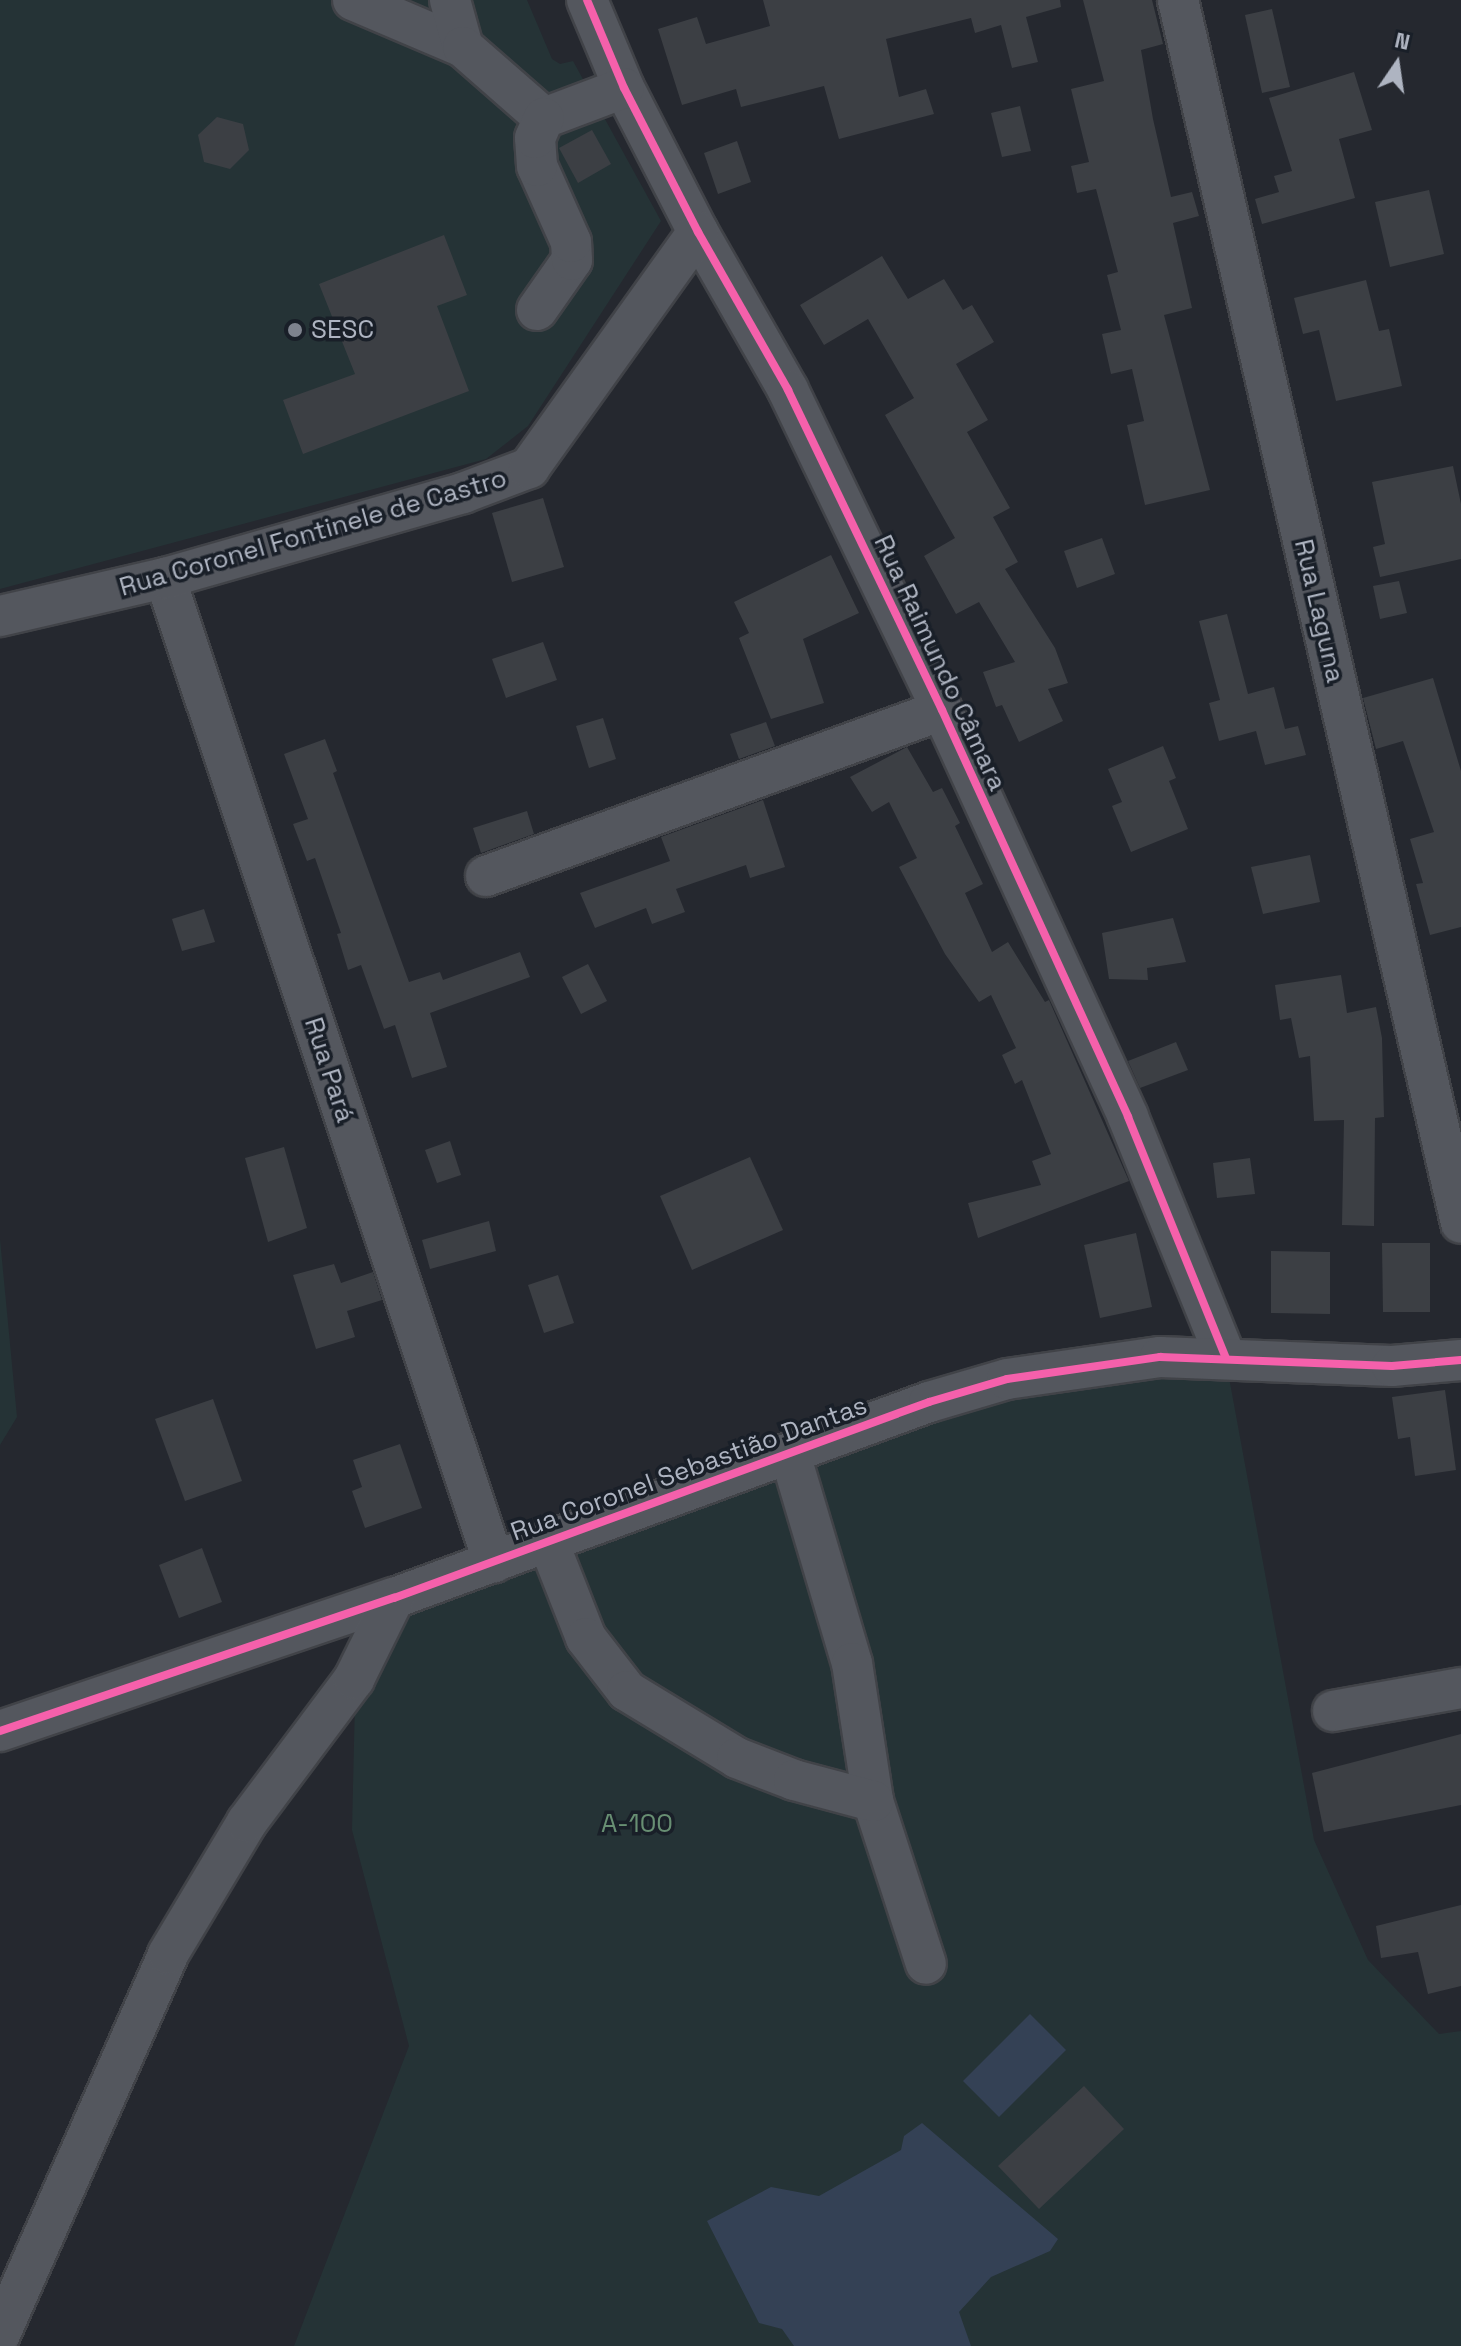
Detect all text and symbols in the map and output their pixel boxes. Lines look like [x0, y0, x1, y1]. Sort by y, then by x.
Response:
north arrow [1357, 24, 1437, 104]
text: N [1392, 25, 1413, 56]
place label: SESC [311, 314, 374, 346]
marker: SESC [286, 321, 304, 339]
street label: Rua Coronel Fontinele de Castro [116, 463, 510, 603]
street label: Rua Raimundo Câmara [867, 530, 1013, 796]
street label: Rua Laguna [1287, 536, 1351, 686]
street label: Rua Pará [297, 1014, 361, 1126]
street label: Rua Coronel Sebastião Dantas [507, 1390, 871, 1548]
park label: A-100 [601, 1808, 673, 1840]

